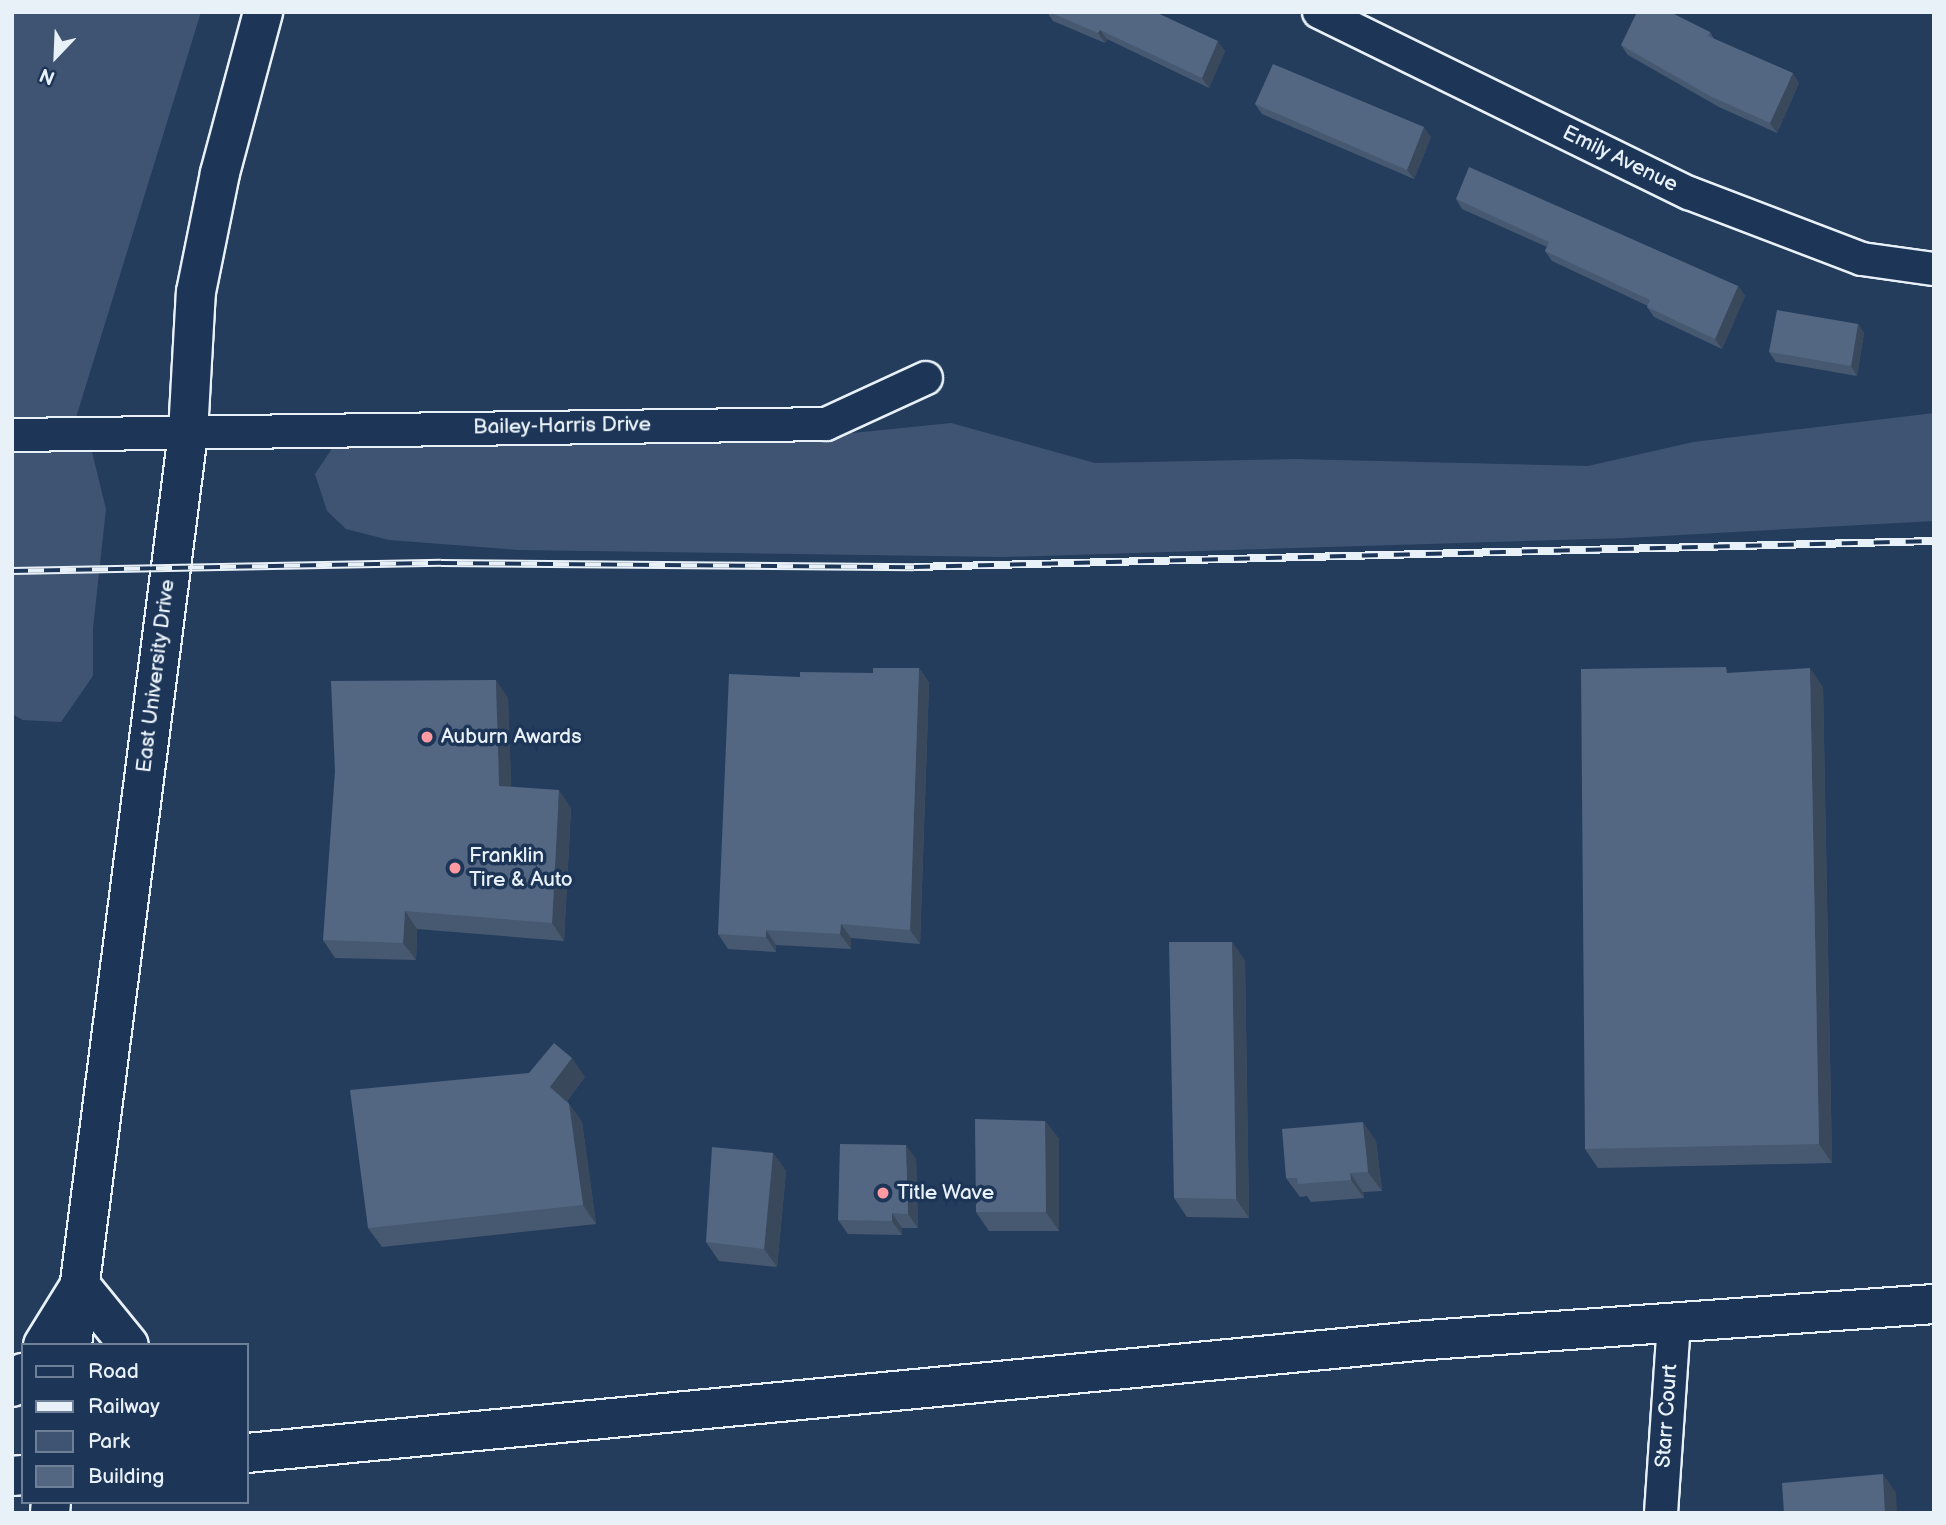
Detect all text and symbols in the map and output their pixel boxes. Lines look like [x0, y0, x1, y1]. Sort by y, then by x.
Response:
north arrow [21, 21, 91, 91]
text: N [37, 62, 59, 89]
street label: Emily Avenue [1558, 120, 1682, 198]
street label: Bailey-Harris Drive [473, 412, 651, 440]
street label: East University Drive [132, 577, 180, 775]
place label: Auburn Awards [441, 724, 582, 750]
marker: Auburn Awards [419, 729, 435, 745]
place label: Franklin Tire & Auto [469, 843, 573, 893]
marker: Franklin Tire & Auto [447, 860, 463, 876]
place label: Title Wave [897, 1180, 995, 1206]
marker: Title Wave [875, 1185, 891, 1201]
legend [21, 1343, 248, 1504]
text: Road [88, 1359, 139, 1384]
street label: Starr Court [1651, 1363, 1683, 1469]
text: Railway [88, 1394, 160, 1419]
text: Park [88, 1429, 130, 1454]
text: Building [88, 1464, 164, 1489]

